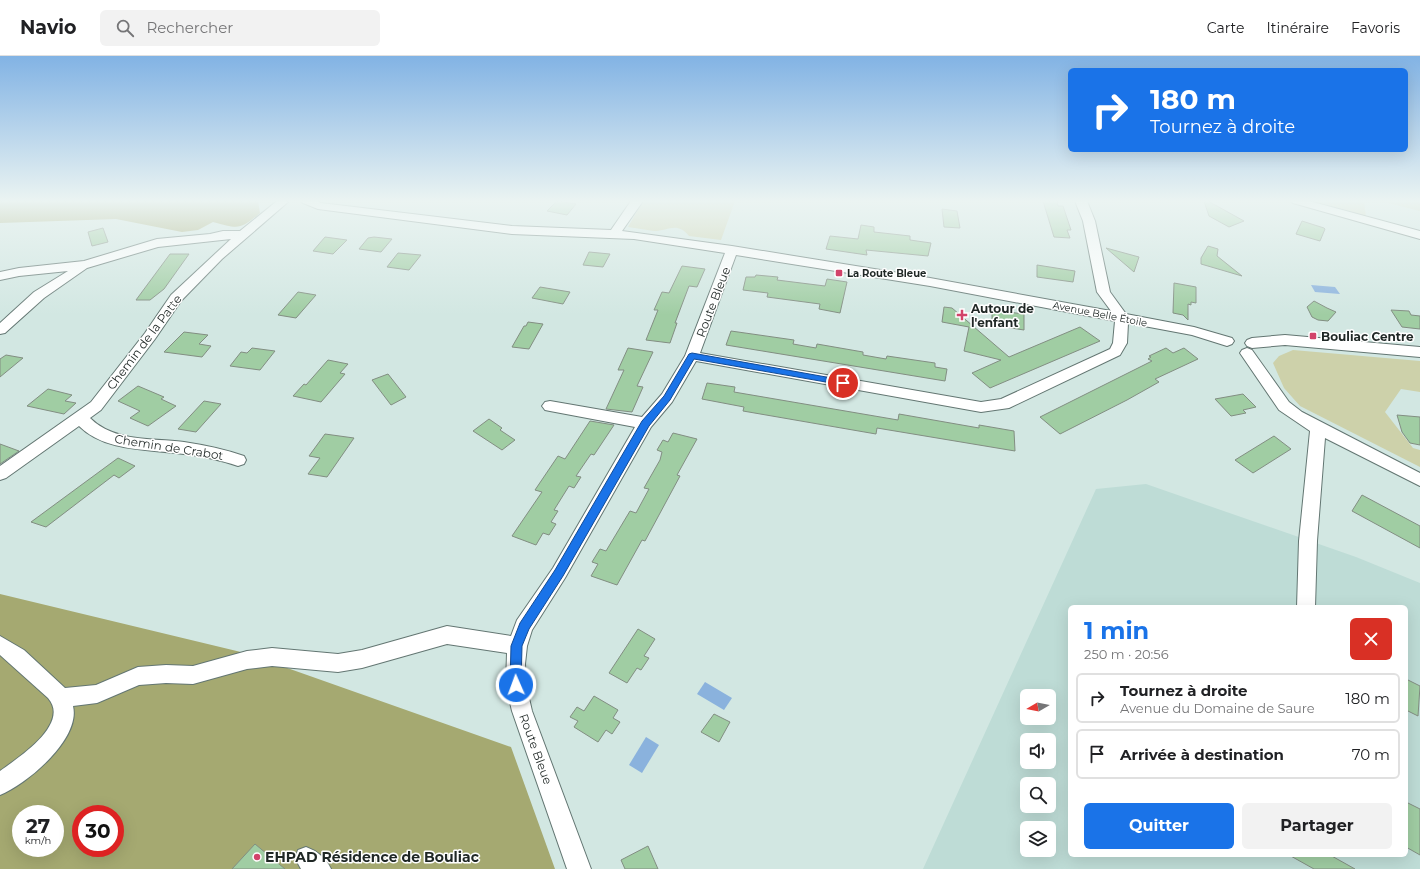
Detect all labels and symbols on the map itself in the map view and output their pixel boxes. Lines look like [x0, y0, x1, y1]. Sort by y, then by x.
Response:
street label: Route Bleue [693, 265, 733, 339]
place label: La Route Bleue [847, 267, 926, 280]
marker: La Route Bleue [834, 268, 844, 278]
street label: Chemin de la Patte [103, 291, 185, 393]
street label: Avenue Belle Étoile [1052, 298, 1148, 330]
place label: Autour de l'enfant [970, 301, 1034, 330]
marker: Autour de l'enfant [956, 309, 968, 321]
place label: Bouliac Centre [1321, 329, 1414, 344]
marker: Bouliac Centre [1308, 331, 1318, 341]
pin [826, 366, 860, 400]
street label: Chemin de Crabot [113, 431, 225, 463]
position arrow [495, 664, 537, 706]
north arrow [1020, 689, 1056, 725]
street label: Route Bleue [516, 712, 556, 786]
speed limit sign: 30 [72, 805, 124, 857]
place label: EHPAD Résidence de Bouliac [265, 848, 480, 866]
marker: EHPAD Résidence de Bouliac [252, 852, 262, 862]

